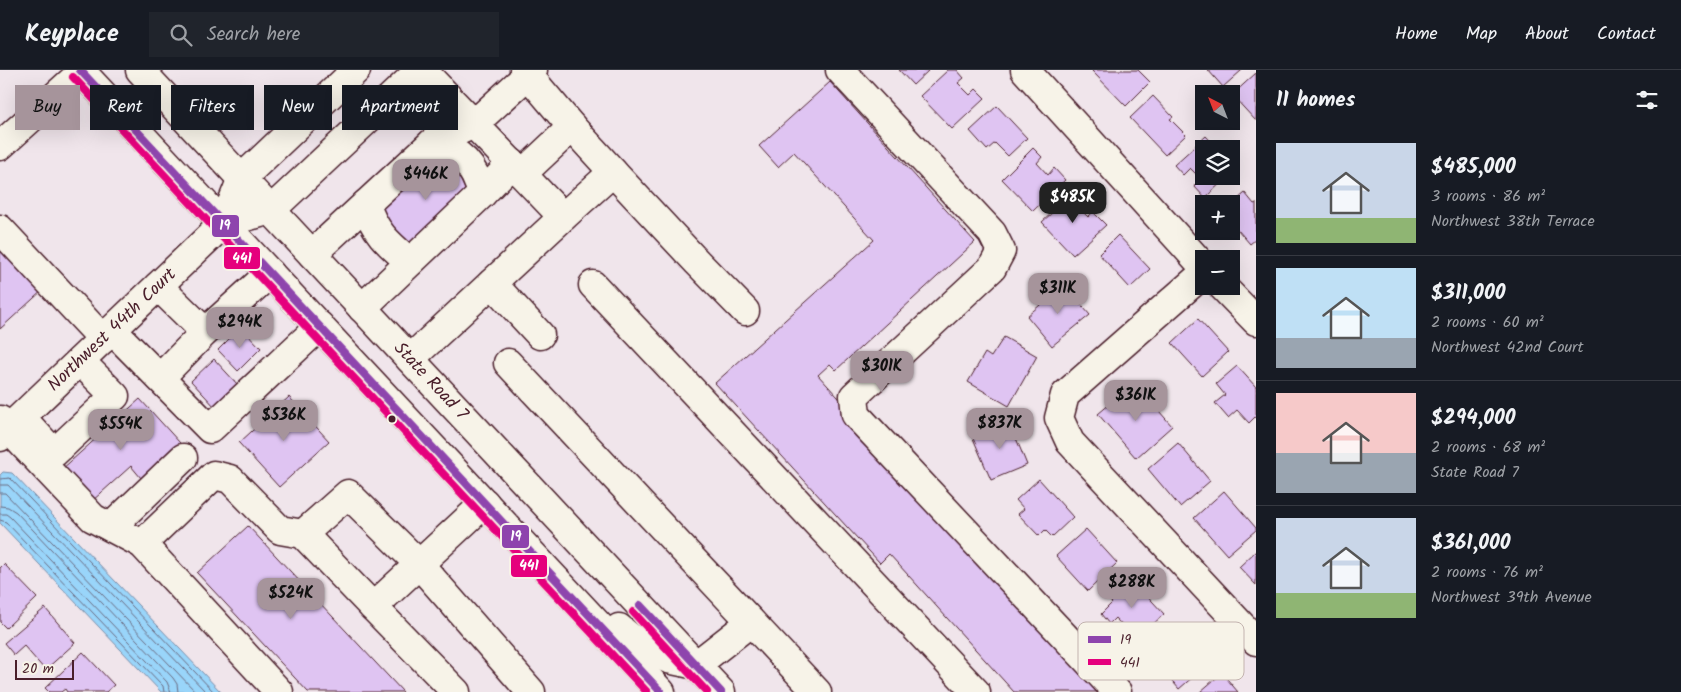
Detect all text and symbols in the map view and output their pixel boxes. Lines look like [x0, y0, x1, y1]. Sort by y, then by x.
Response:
search box [149, 12, 499, 57]
text: Keyplace [25, 15, 119, 54]
text: Search here [207, 20, 300, 50]
text: Home [1395, 20, 1438, 49]
text: Map [1466, 20, 1497, 49]
text: About [1525, 20, 1569, 49]
text: Contact [1597, 20, 1656, 49]
icon: search [167, 21, 195, 49]
text: 11 homes [1276, 84, 1355, 117]
chip: Buy [15, 85, 80, 130]
chip: Rent [90, 85, 161, 130]
chip: Filters [171, 85, 254, 130]
chip: New [264, 85, 332, 130]
chip: Apartment [342, 85, 458, 130]
north arrow [1195, 85, 1240, 130]
map controls [1195, 85, 1240, 295]
icon: filters [1633, 86, 1661, 114]
button: layers [1195, 140, 1240, 185]
text: $485,000 [1431, 151, 1516, 184]
pin: $446K [391, 158, 461, 201]
text: $446K [403, 162, 449, 187]
icon: home [1316, 163, 1376, 223]
pin: $485K [1038, 182, 1108, 224]
text: 3 rooms · 86 m² [1431, 184, 1545, 209]
text: $485K [1050, 185, 1096, 210]
button: + [1195, 195, 1240, 240]
text: Northwest 38th Terrace [1431, 209, 1595, 234]
line badge: 19 [211, 214, 240, 238]
text: 19 [219, 215, 231, 237]
line badge: 441 [223, 246, 261, 270]
text: 441 [232, 248, 253, 270]
button: − [1195, 250, 1240, 295]
street label: Northwest 44th Court [41, 260, 184, 399]
pin: $311K [1023, 272, 1093, 315]
text: $311K [1039, 276, 1077, 301]
text: $311,000 [1431, 277, 1505, 310]
icon: home [1316, 288, 1376, 348]
pin: $294K [205, 306, 275, 349]
text: $294K [217, 310, 263, 335]
text: 2 rooms · 60 m² [1431, 310, 1544, 335]
street label: State Road 7 [386, 335, 476, 428]
text: Northwest 42nd Court [1431, 335, 1584, 360]
pin: $301K [847, 350, 917, 393]
text: $301K [862, 354, 902, 379]
pin: $361K [1101, 380, 1171, 422]
text: $361K [1115, 383, 1157, 408]
pin: $536K [249, 400, 319, 442]
text: $294,000 [1431, 402, 1516, 435]
text: $536K [262, 403, 306, 428]
pin: $554K [86, 408, 156, 451]
pin: $837K [965, 408, 1035, 450]
text: $837K [978, 411, 1022, 436]
text: $554K [99, 412, 143, 437]
icon: home [1316, 413, 1376, 473]
unlabelled marker [387, 414, 397, 424]
text: 2 rooms · 68 m² [1431, 435, 1545, 460]
text: State Road 7 [1431, 460, 1519, 485]
line badge: 19 [501, 524, 530, 549]
text: 19 [510, 526, 522, 548]
text: $361,000 [1431, 527, 1510, 560]
icon: home [1316, 538, 1376, 598]
line badge: 441 [510, 554, 548, 578]
text: 441 [519, 555, 540, 577]
text: 2 rooms · 76 m² [1431, 560, 1543, 585]
pin: $288K [1097, 566, 1167, 609]
text: $288K [1108, 570, 1156, 595]
pin: $524K [256, 578, 326, 620]
text: $524K [268, 581, 314, 606]
text: Northwest 39th Avenue [1431, 585, 1592, 610]
legend [1078, 622, 1244, 680]
text: 19 [1120, 629, 1131, 651]
text: 441 [1120, 652, 1140, 674]
scale bar [15, 657, 74, 680]
text: 20 m [22, 658, 54, 680]

